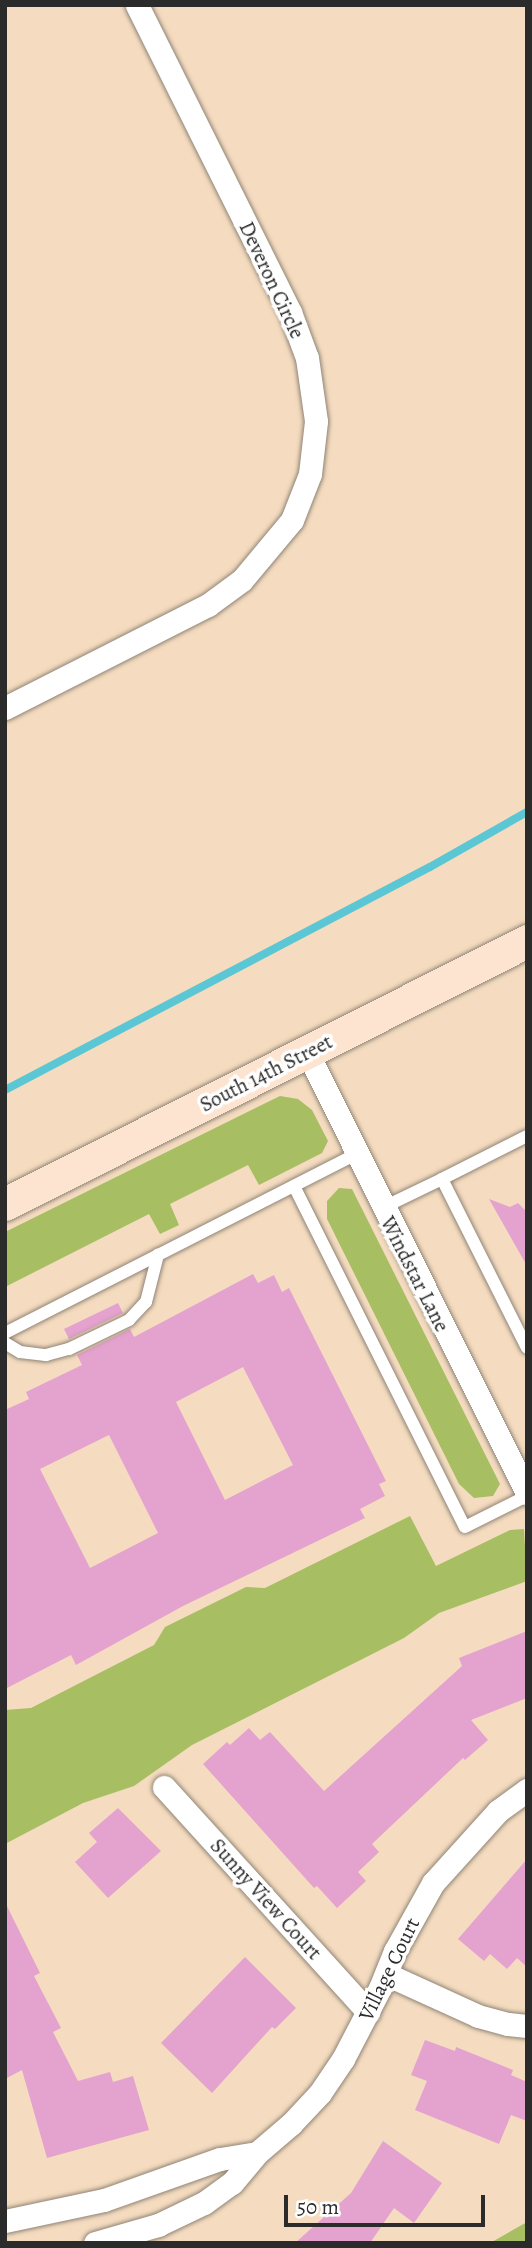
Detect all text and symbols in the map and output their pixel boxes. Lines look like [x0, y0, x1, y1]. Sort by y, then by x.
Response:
street label: Deveron Circle [234, 217, 310, 343]
street label: South 14th Street [195, 1029, 337, 1117]
street label: Windstar Lane [375, 1212, 455, 1336]
street label: Sunny View Court [205, 1833, 327, 1965]
street label: Village Court [353, 1913, 425, 2025]
scale bar [287, 2182, 488, 2226]
text: 50 m [297, 2193, 339, 2221]

